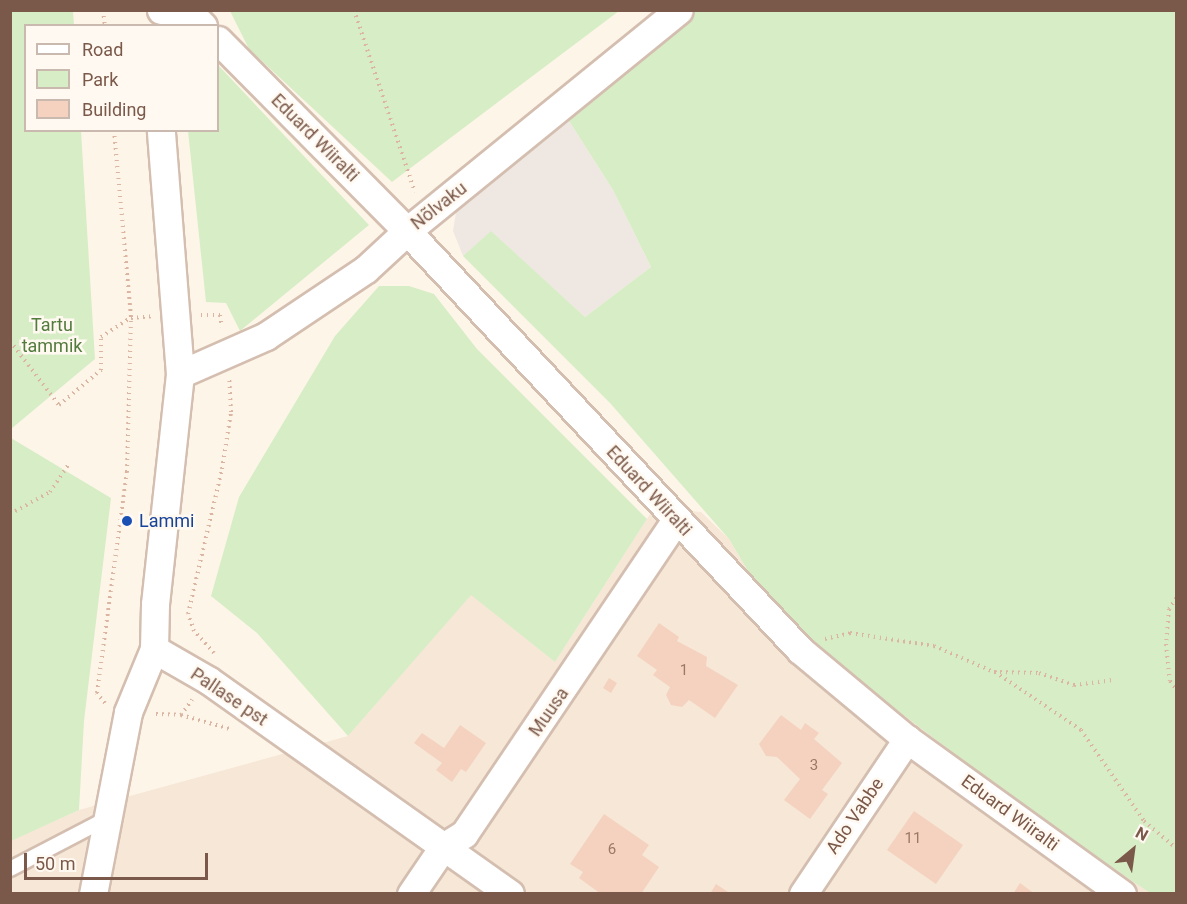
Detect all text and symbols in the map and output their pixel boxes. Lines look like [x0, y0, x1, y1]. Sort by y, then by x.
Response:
legend [24, 24, 219, 132]
text: Road [82, 39, 123, 60]
text: Park [82, 69, 118, 90]
street label: Eduard Wiiralti [267, 90, 363, 186]
text: Building [82, 99, 146, 120]
street label: Nõlvaku [407, 178, 471, 234]
park label: Tartu tammik [22, 315, 82, 358]
street label: Eduard Wiiralti [602, 441, 696, 541]
place label: Lammi [139, 510, 194, 532]
marker: Lammi [120, 514, 134, 528]
house number: 1 [680, 662, 688, 680]
street label: Pallase pst [186, 663, 272, 731]
street label: Muusa [524, 683, 574, 741]
house number: 3 [810, 757, 818, 775]
street label: Eduard Wiiralti [957, 770, 1063, 856]
street label: Ado Vabbe [822, 774, 888, 858]
north arrow [1103, 820, 1163, 880]
text: N [1132, 823, 1152, 845]
house number: 11 [905, 830, 921, 848]
scale bar [27, 841, 212, 879]
house number: 6 [608, 841, 616, 859]
text: 50 m [35, 853, 75, 874]

